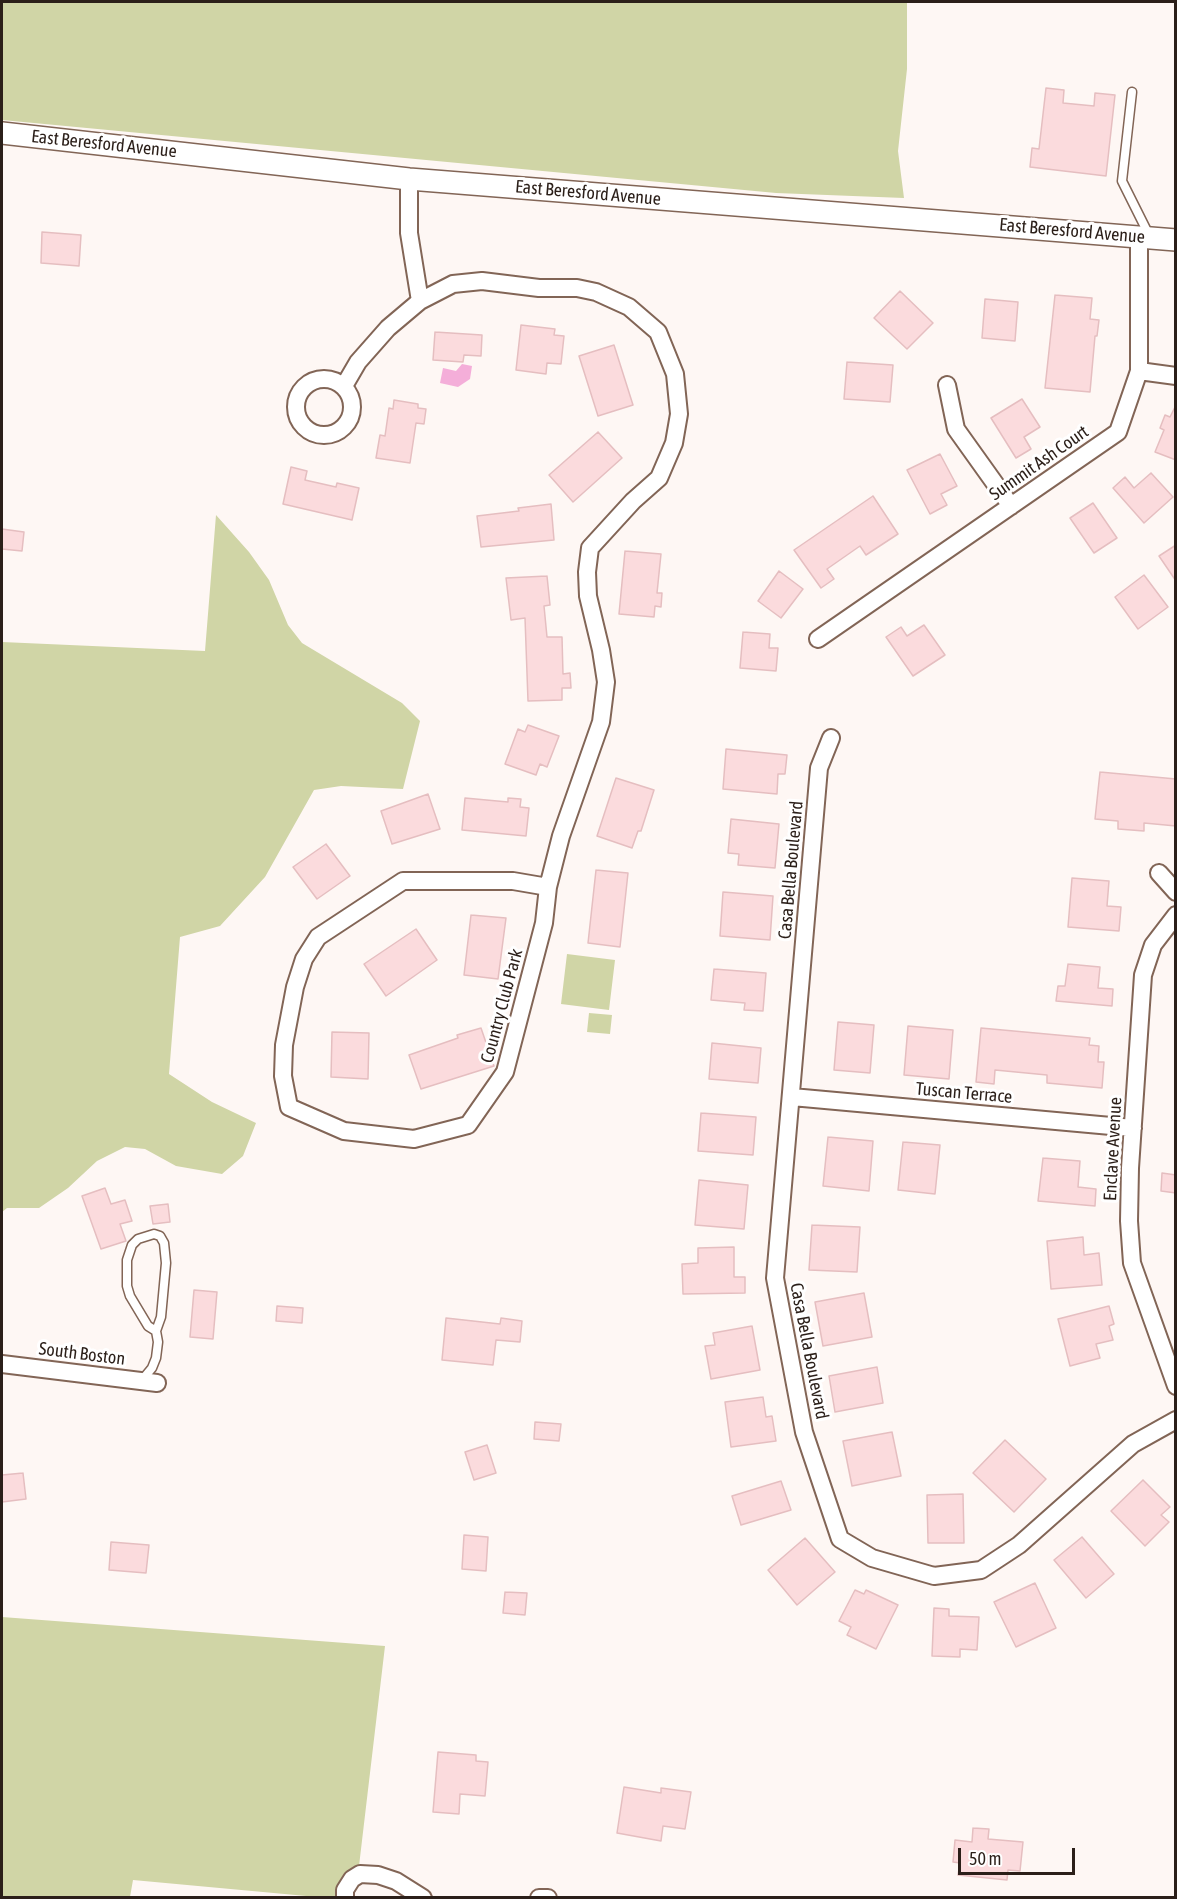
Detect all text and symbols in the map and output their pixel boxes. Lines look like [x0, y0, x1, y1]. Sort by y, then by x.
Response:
street label: East Beresford Avenue [30, 126, 178, 162]
street label: East Beresford Avenue [514, 176, 662, 210]
street label: East Beresford Avenue [998, 214, 1146, 248]
street label: Summit Ash Court [985, 421, 1093, 505]
street label: Casa Bella Boulevard [774, 800, 808, 940]
street label: Country Club Park [476, 947, 528, 1065]
street label: Tuscan Terrace [915, 1078, 1013, 1108]
street label: Enclave Avenue [1099, 1097, 1127, 1201]
street label: Casa Bella Boulevard [785, 1281, 833, 1421]
street label: South Boston [38, 1338, 126, 1370]
scale bar [961, 1836, 1078, 1874]
text: 50 m [969, 1848, 1001, 1869]

